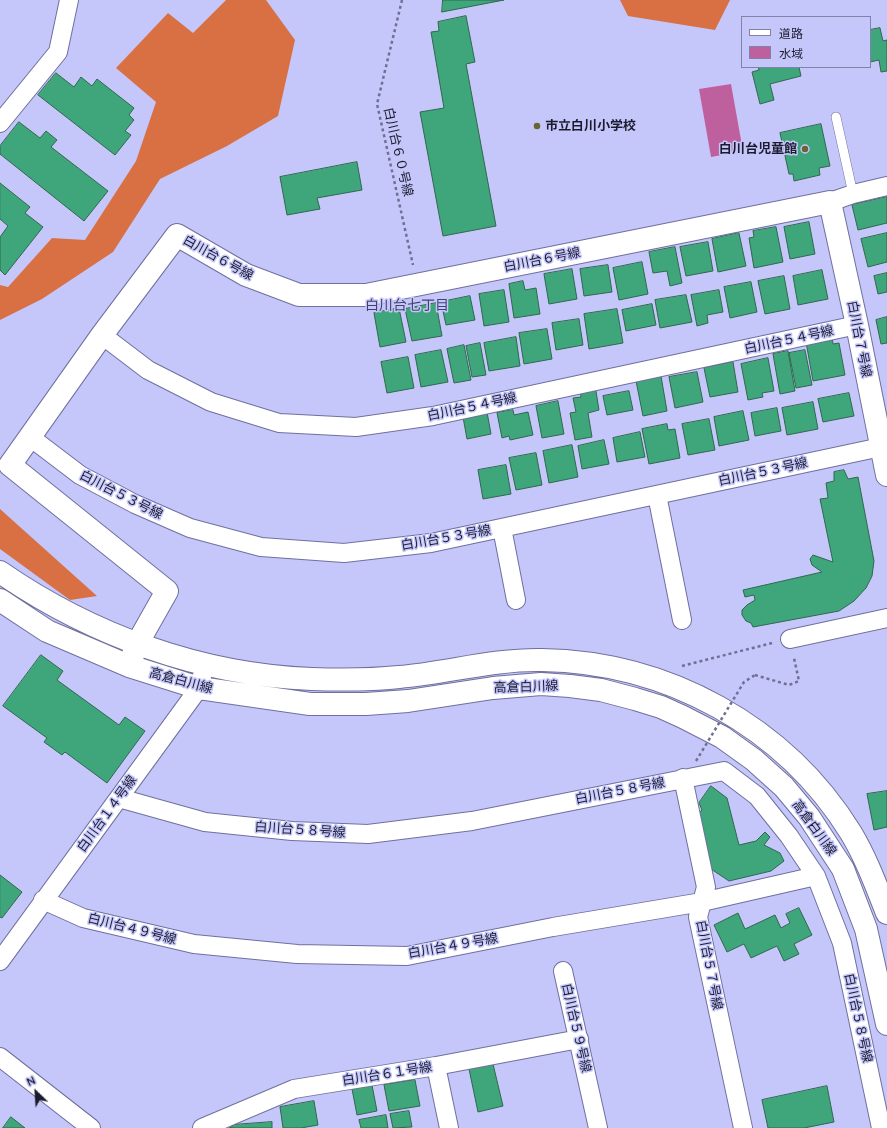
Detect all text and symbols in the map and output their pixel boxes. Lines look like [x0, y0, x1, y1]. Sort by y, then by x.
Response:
legend [741, 16, 871, 68]
text: 道路 [779, 26, 803, 41]
text: 水域 [779, 46, 803, 61]
street label: 白川台６０号線 [380, 106, 416, 198]
place label: 市立白川小学校 [545, 118, 636, 134]
marker: 市立白川小学校 [532, 121, 542, 131]
place label: 白川台児童館 [719, 141, 797, 157]
marker: 白川台児童館 [800, 144, 810, 154]
street label: 白川台６号線 [180, 232, 256, 284]
street label: 白川台６号線 [502, 245, 582, 275]
district label: 白川台七丁目 [365, 298, 449, 314]
street label: 白川台７号線 [844, 299, 874, 379]
street label: 白川台５４号線 [743, 323, 835, 357]
street label: 白川台５４号線 [426, 390, 518, 424]
street label: 白川台５３号線 [717, 455, 809, 489]
street label: 白川台５３号線 [77, 467, 165, 523]
street label: 白川台５３号線 [400, 522, 492, 554]
street label: 高倉白川線 [148, 665, 214, 697]
street label: 高倉白川線 [493, 678, 559, 696]
street label: 白川台１４号線 [74, 773, 140, 855]
street label: 白川台５８号線 [574, 775, 666, 807]
street label: 高倉白川線 [789, 797, 839, 859]
street label: 白川台５８号線 [254, 819, 346, 841]
street label: 白川台４９号線 [86, 910, 178, 948]
street label: 白川台５７号線 [693, 919, 725, 1011]
street label: 白川台４９号線 [407, 930, 499, 962]
street label: 白川台５８号線 [841, 972, 875, 1064]
street label: 白川台５９号線 [558, 982, 594, 1074]
street label: 白川台６１号線 [341, 1059, 433, 1089]
north arrow [16, 1072, 56, 1112]
text: N [24, 1073, 38, 1089]

